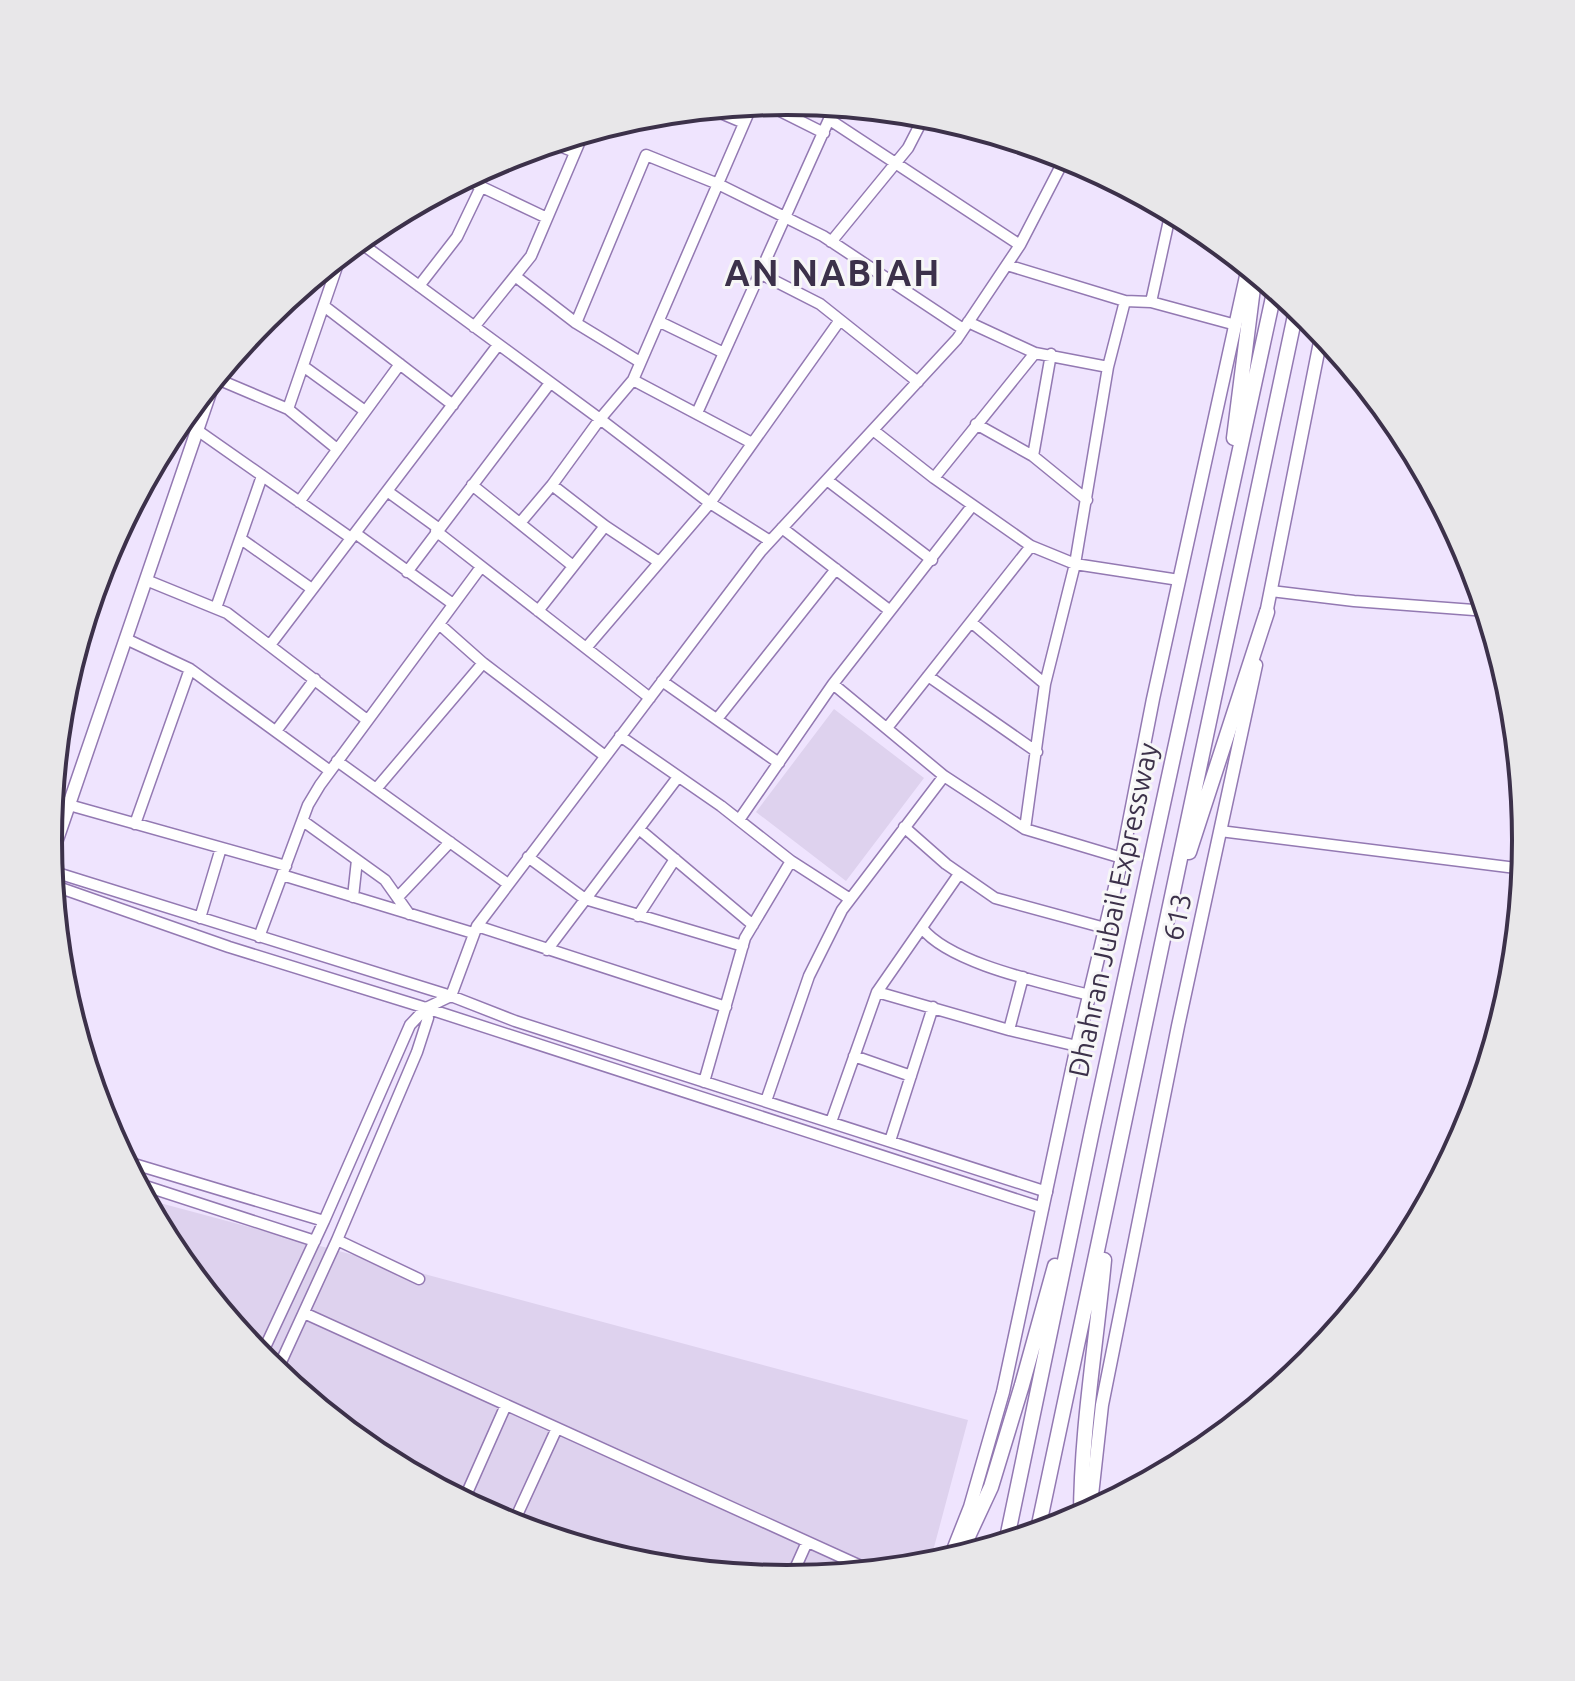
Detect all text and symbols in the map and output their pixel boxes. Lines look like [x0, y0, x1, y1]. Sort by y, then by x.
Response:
district label: AN NABIAH [725, 252, 941, 293]
street label: Dhahran Jubail Expressway [1062, 740, 1163, 1080]
street label: 613 [1156, 890, 1197, 943]

